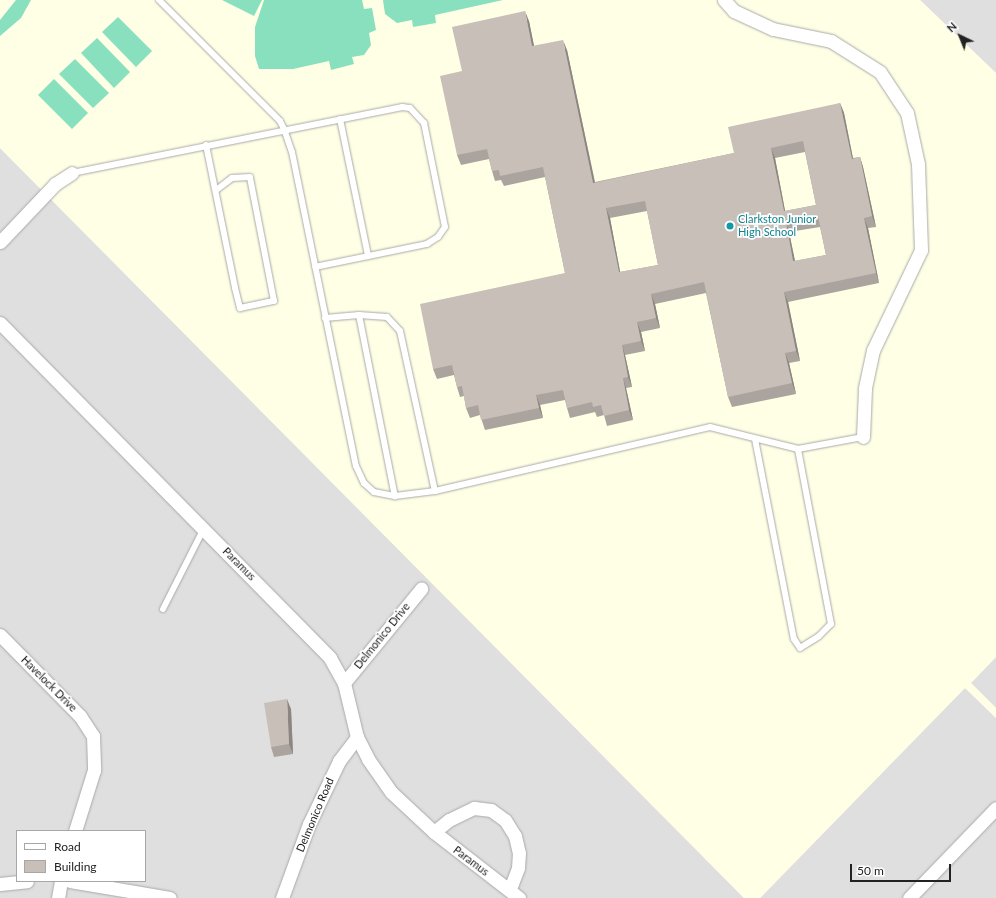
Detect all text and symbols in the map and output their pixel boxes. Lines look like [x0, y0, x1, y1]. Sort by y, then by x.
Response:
north arrow [940, 16, 980, 56]
text: N [944, 19, 959, 35]
place label: Clarkston Junior High School [738, 213, 817, 239]
marker: Clarkston Junior High School [725, 221, 735, 231]
street label: Paramus [220, 545, 258, 583]
street label: Delmonico Drive [351, 600, 413, 672]
street label: Havelock Drive [18, 653, 80, 715]
street label: Delmonico Road [293, 776, 337, 854]
legend [16, 830, 146, 882]
text: Road [54, 839, 81, 854]
street label: Paramus [451, 843, 491, 879]
scale bar [852, 856, 953, 882]
text: Building [54, 859, 97, 874]
text: 50 m [857, 863, 884, 878]

